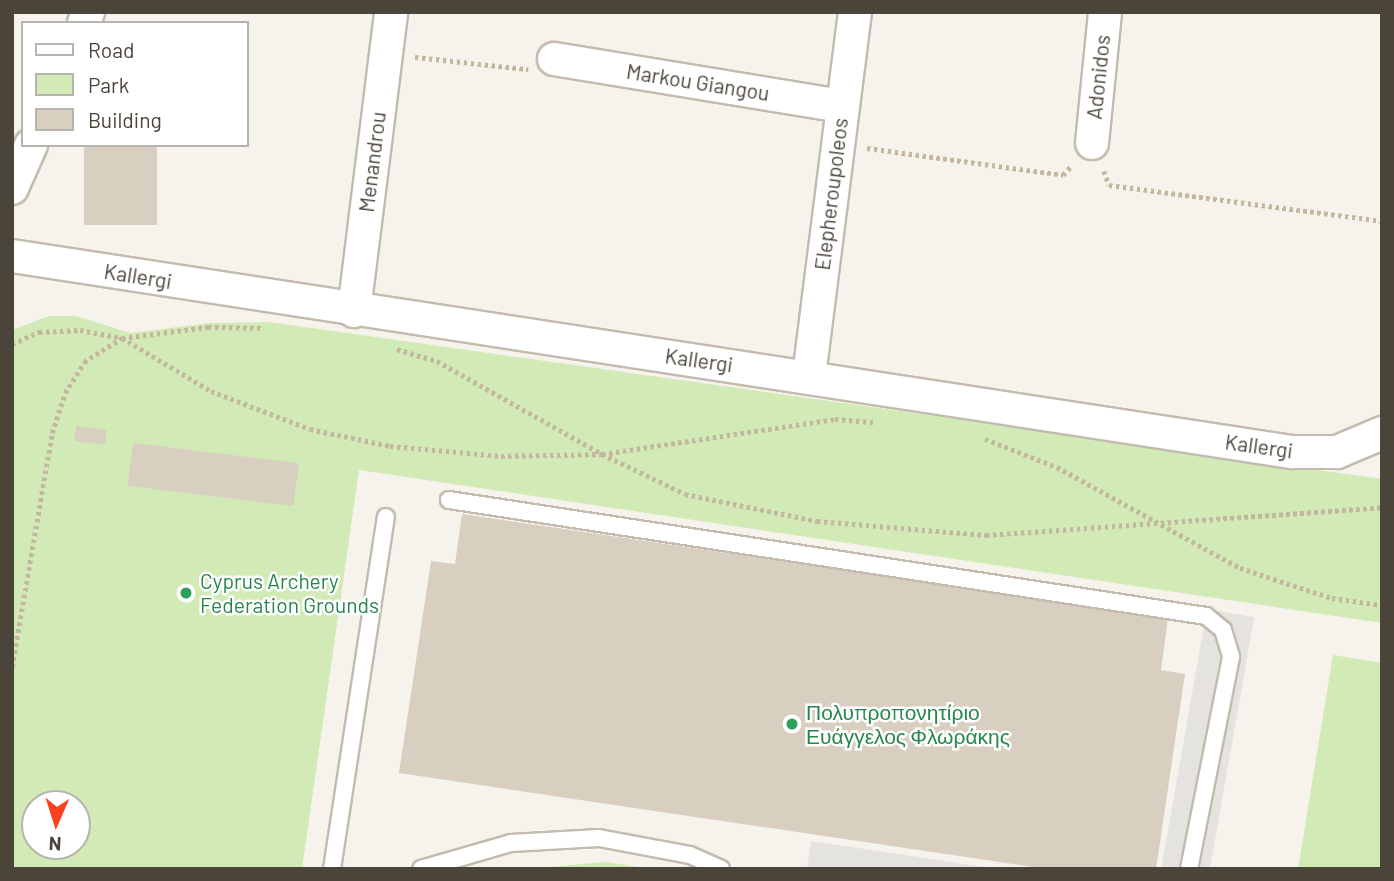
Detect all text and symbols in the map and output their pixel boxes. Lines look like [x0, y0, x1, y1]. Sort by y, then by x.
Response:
legend [21, 21, 248, 147]
street label: Adonidos [1081, 33, 1115, 121]
text: Road [88, 37, 134, 62]
street label: Markou Giangou [625, 58, 771, 106]
text: Park [88, 72, 129, 97]
text: Building [88, 107, 162, 132]
street label: Menandrou [353, 110, 391, 214]
street label: Elepheroupoleos [809, 116, 853, 272]
street label: Kallergi [102, 258, 174, 294]
street label: Kallergi [663, 343, 735, 377]
street label: Kallergi [1223, 429, 1295, 463]
place label: Cyprus Archery Federation Grounds [200, 568, 379, 618]
marker: Cyprus Archery Federation Grounds [178, 585, 194, 601]
place label: Πολυπροπονητίριο Ευάγγελος Φλωράκης [806, 699, 1010, 749]
marker: Πολυπροπονητίριο Ευάγγελος Φλωράκης [784, 716, 800, 732]
north arrow [21, 790, 91, 860]
text: N [48, 833, 62, 856]

